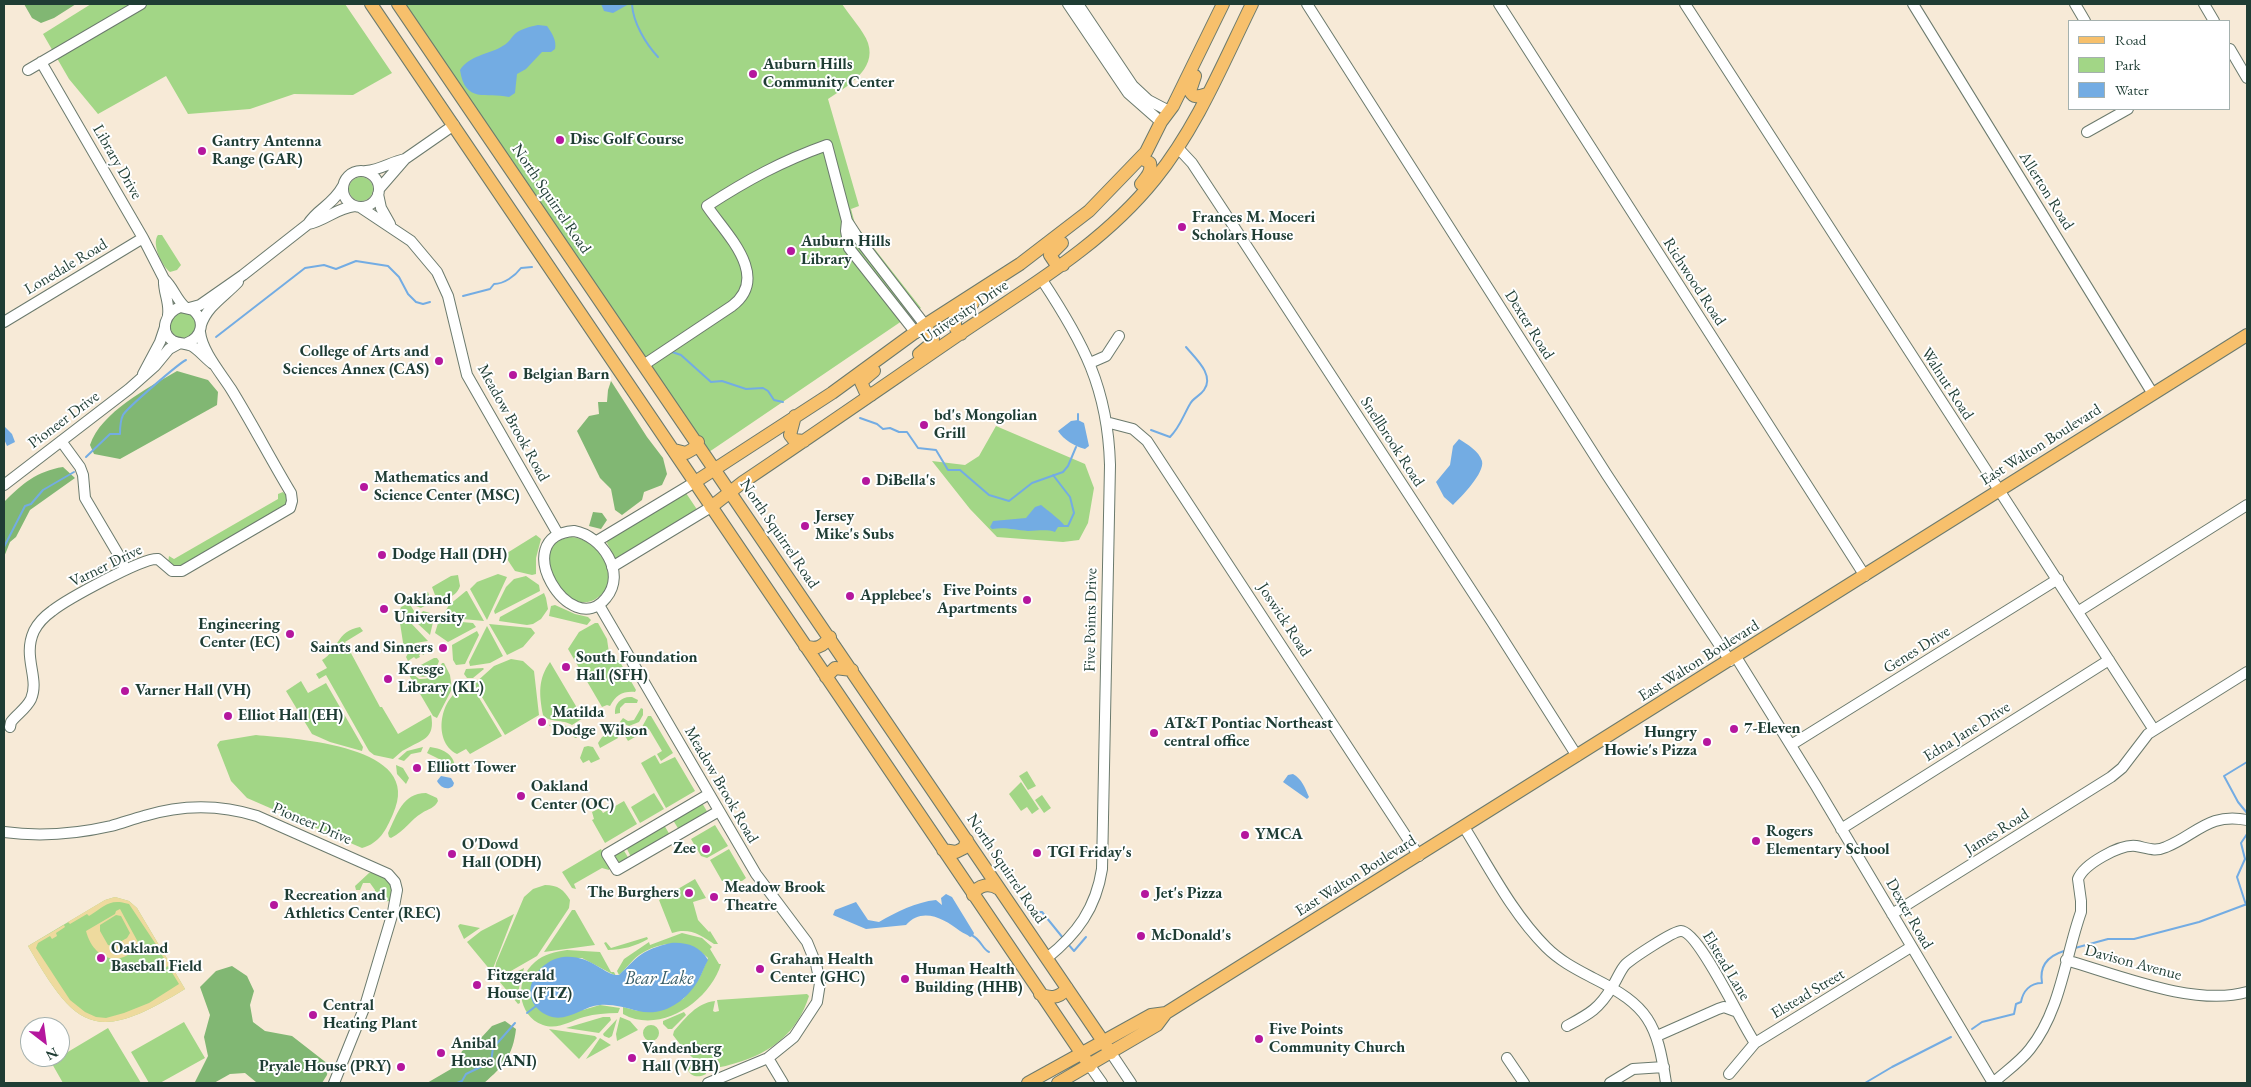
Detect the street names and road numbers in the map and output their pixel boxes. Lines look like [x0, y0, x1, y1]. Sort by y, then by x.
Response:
street label: Library Drive [88, 121, 146, 203]
street label: North Squirrel Road [507, 141, 595, 257]
street label: Allerton Road [2014, 148, 2078, 234]
street label: Richwood Road [1658, 234, 1730, 330]
street label: Lonedale Road [21, 235, 111, 299]
street label: University Drive [918, 276, 1012, 348]
street label: Dexter Road [1500, 287, 1558, 363]
street label: Walnut Road [1917, 344, 1977, 424]
street label: Meadow Brook Road [473, 361, 553, 485]
street label: Pioneer Drive [25, 387, 103, 453]
street label: Snellbrook Road [1356, 394, 1428, 490]
street label: East Walton Boulevard [1977, 400, 2105, 490]
street label: North Squirrel Road [735, 476, 823, 592]
street label: Varner Drive [67, 540, 145, 592]
street label: Five Points Drive [1080, 568, 1102, 672]
street label: Joswick Road [1253, 580, 1315, 660]
street label: East Walton Boulevard [1635, 616, 1763, 706]
street label: Genes Drive [1880, 622, 1954, 678]
street label: Edna Jane Drive [1920, 698, 2014, 766]
street label: Meadow Brook Road [680, 723, 762, 847]
street label: Pioneer Drive [270, 799, 354, 849]
street label: James Road [1961, 805, 2033, 859]
street label: North Squirrel Road [962, 811, 1050, 927]
street label: East Walton Boulevard [1292, 831, 1420, 921]
street label: Dexter Road [1881, 875, 1937, 953]
street label: Elstead Lane [1698, 928, 1754, 1004]
street label: Davison Avenue [2082, 941, 2184, 985]
street label: Elstead Street [1768, 965, 1848, 1023]

